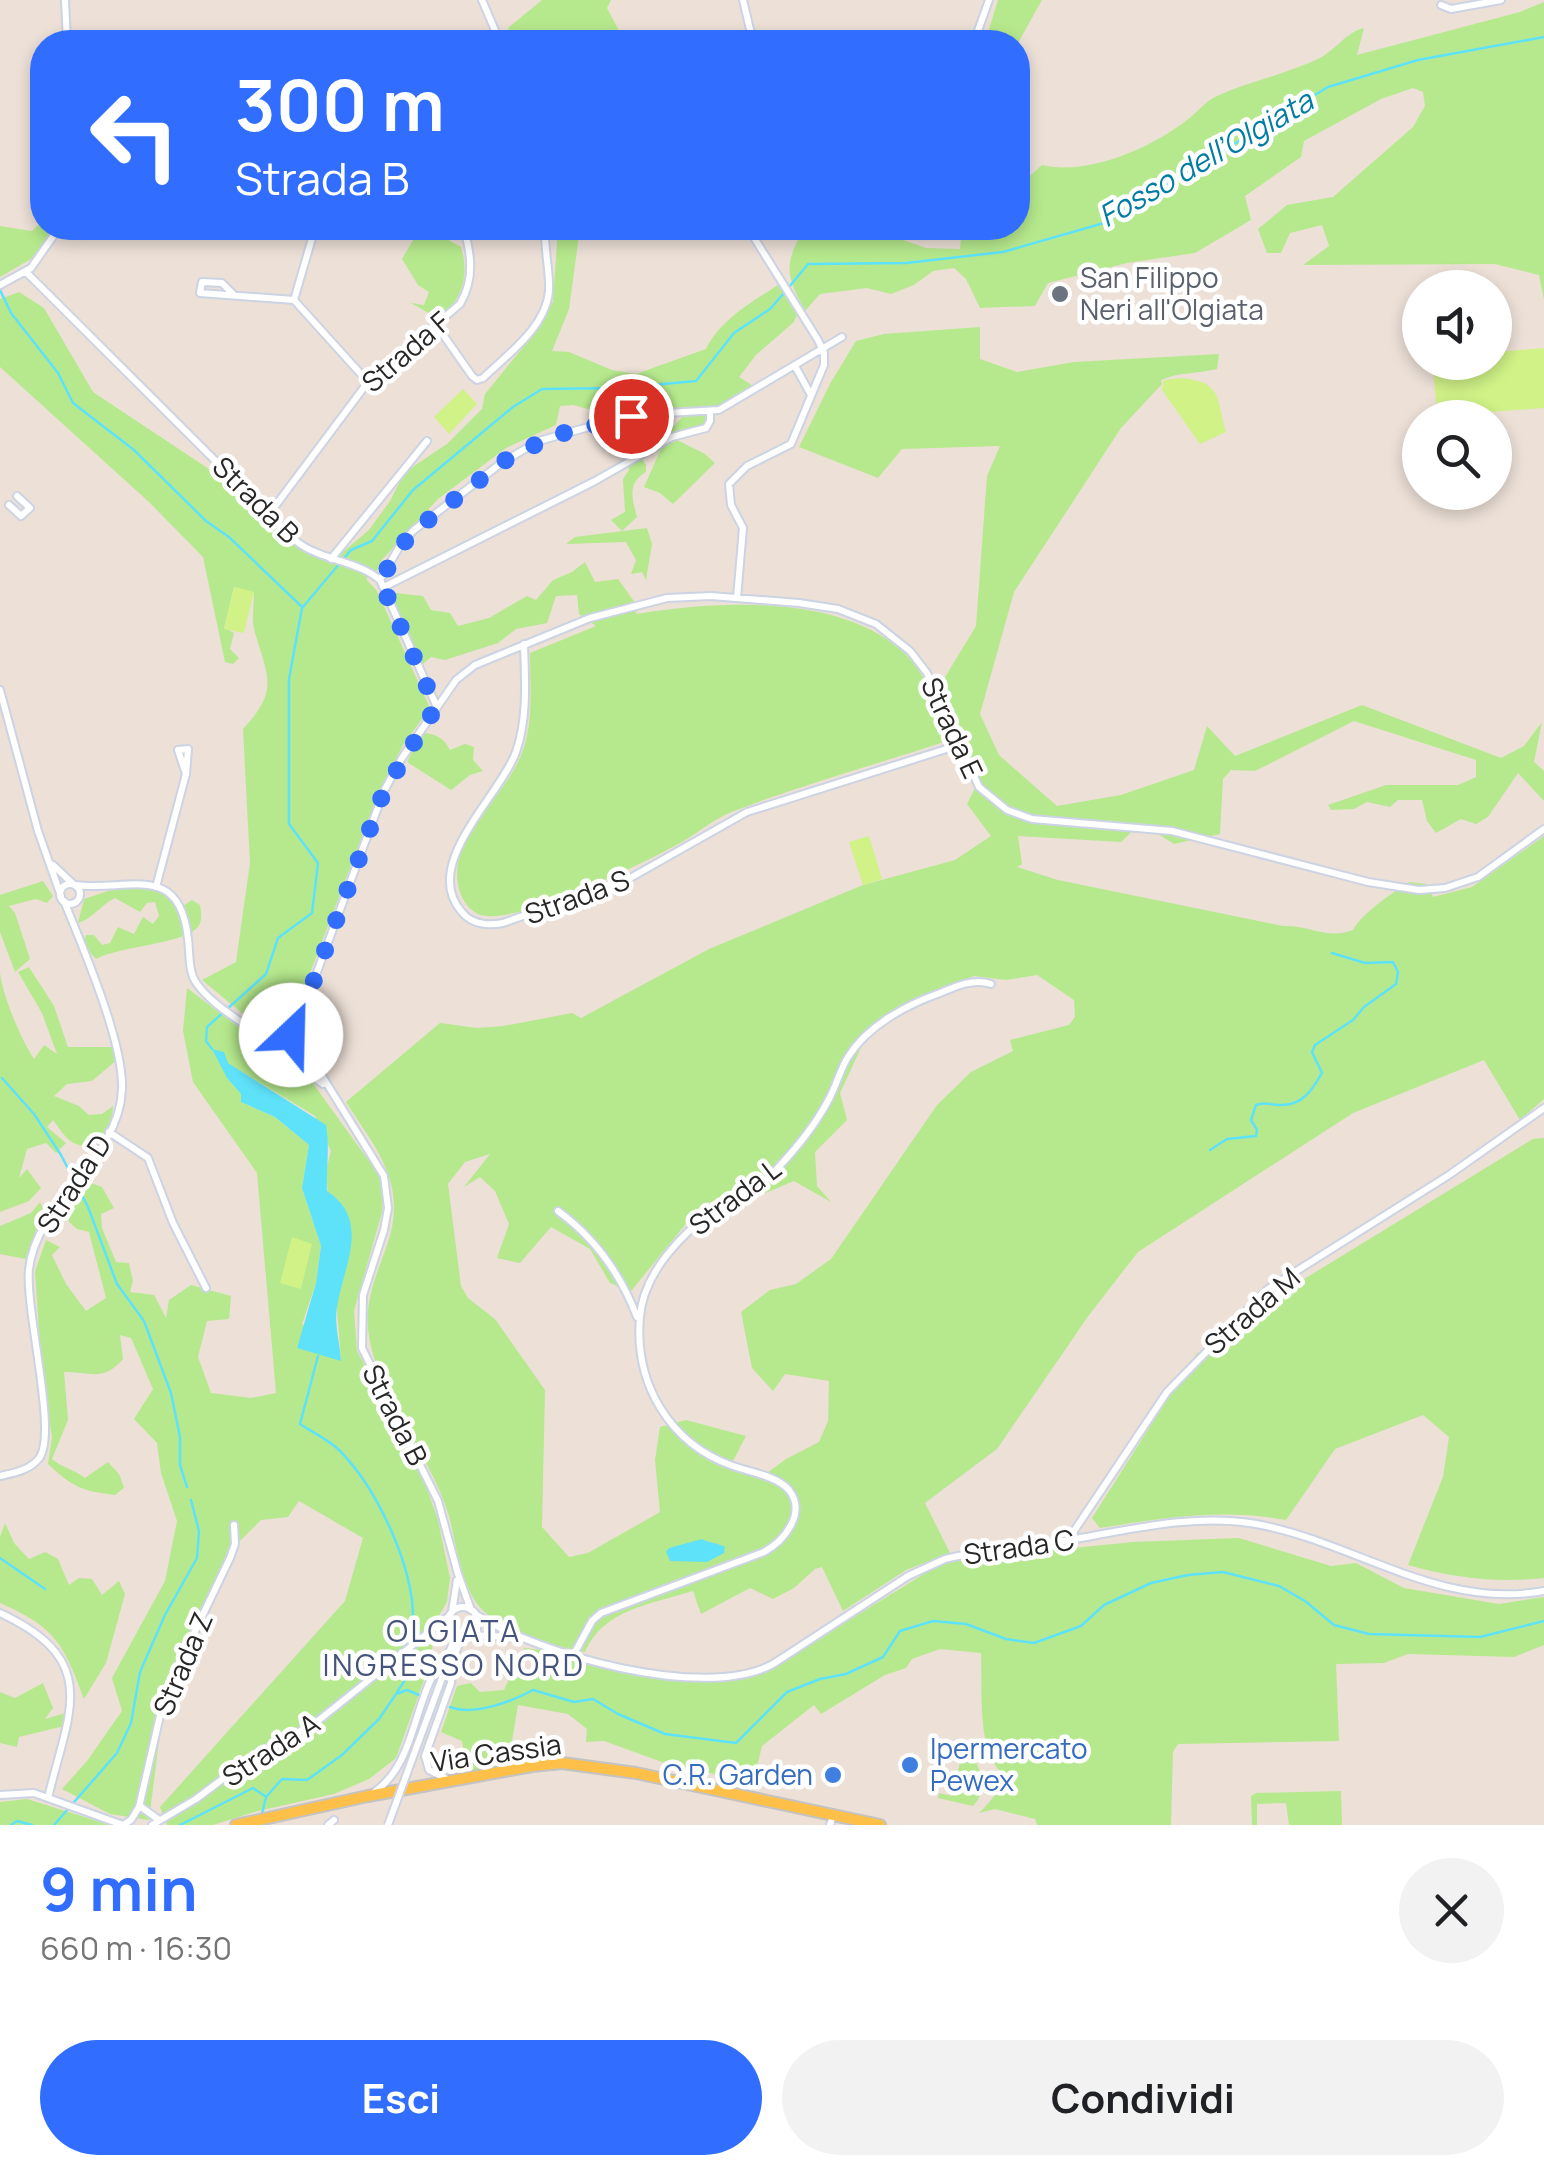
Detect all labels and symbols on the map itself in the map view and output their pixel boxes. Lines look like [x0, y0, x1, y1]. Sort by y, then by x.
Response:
water label: Fosso dell’Olgiata [1090, 79, 1321, 236]
place label: San Filippo Neri all'Olgiata [1080, 258, 1264, 328]
marker: San Filippo Neri all'Olgiata [1049, 283, 1071, 305]
street label: Strada F [353, 302, 458, 400]
pin [589, 374, 674, 459]
street label: Strada B [205, 448, 308, 551]
street label: Strada E [913, 671, 993, 784]
street label: Strada S [519, 860, 634, 932]
position arrow [239, 983, 343, 1087]
street label: Strada D [27, 1127, 119, 1240]
street label: Strada L [681, 1149, 788, 1243]
street label: Strada M [1196, 1258, 1307, 1362]
street label: Strada B [354, 1358, 437, 1472]
street label: Strada C [961, 1519, 1077, 1573]
street label: Strada Z [143, 1606, 221, 1721]
district label: OLGIATA INGRESSO NORD [323, 1610, 585, 1685]
street label: Strada A [214, 1703, 327, 1795]
street label: Via Cassia [428, 1724, 563, 1780]
place label: Ipermercato Pewex [930, 1729, 1088, 1799]
marker: Ipermercato Pewex [899, 1754, 921, 1776]
place label: C.R. Garden [663, 1755, 813, 1793]
marker: C.R. Garden [822, 1764, 844, 1786]

